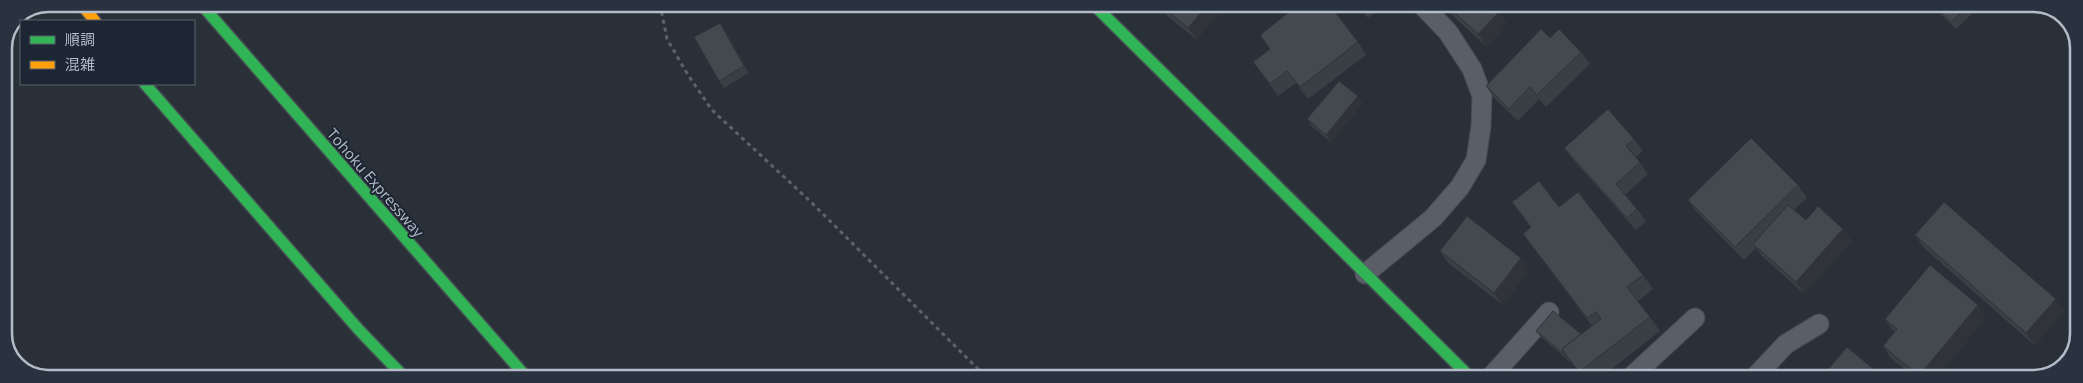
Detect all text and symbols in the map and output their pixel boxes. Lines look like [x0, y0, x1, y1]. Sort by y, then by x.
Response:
legend [20, 20, 195, 85]
text: 順調 [65, 29, 95, 49]
text: 混雑 [65, 54, 95, 74]
street label: Tohoku Expressway [323, 124, 429, 241]

